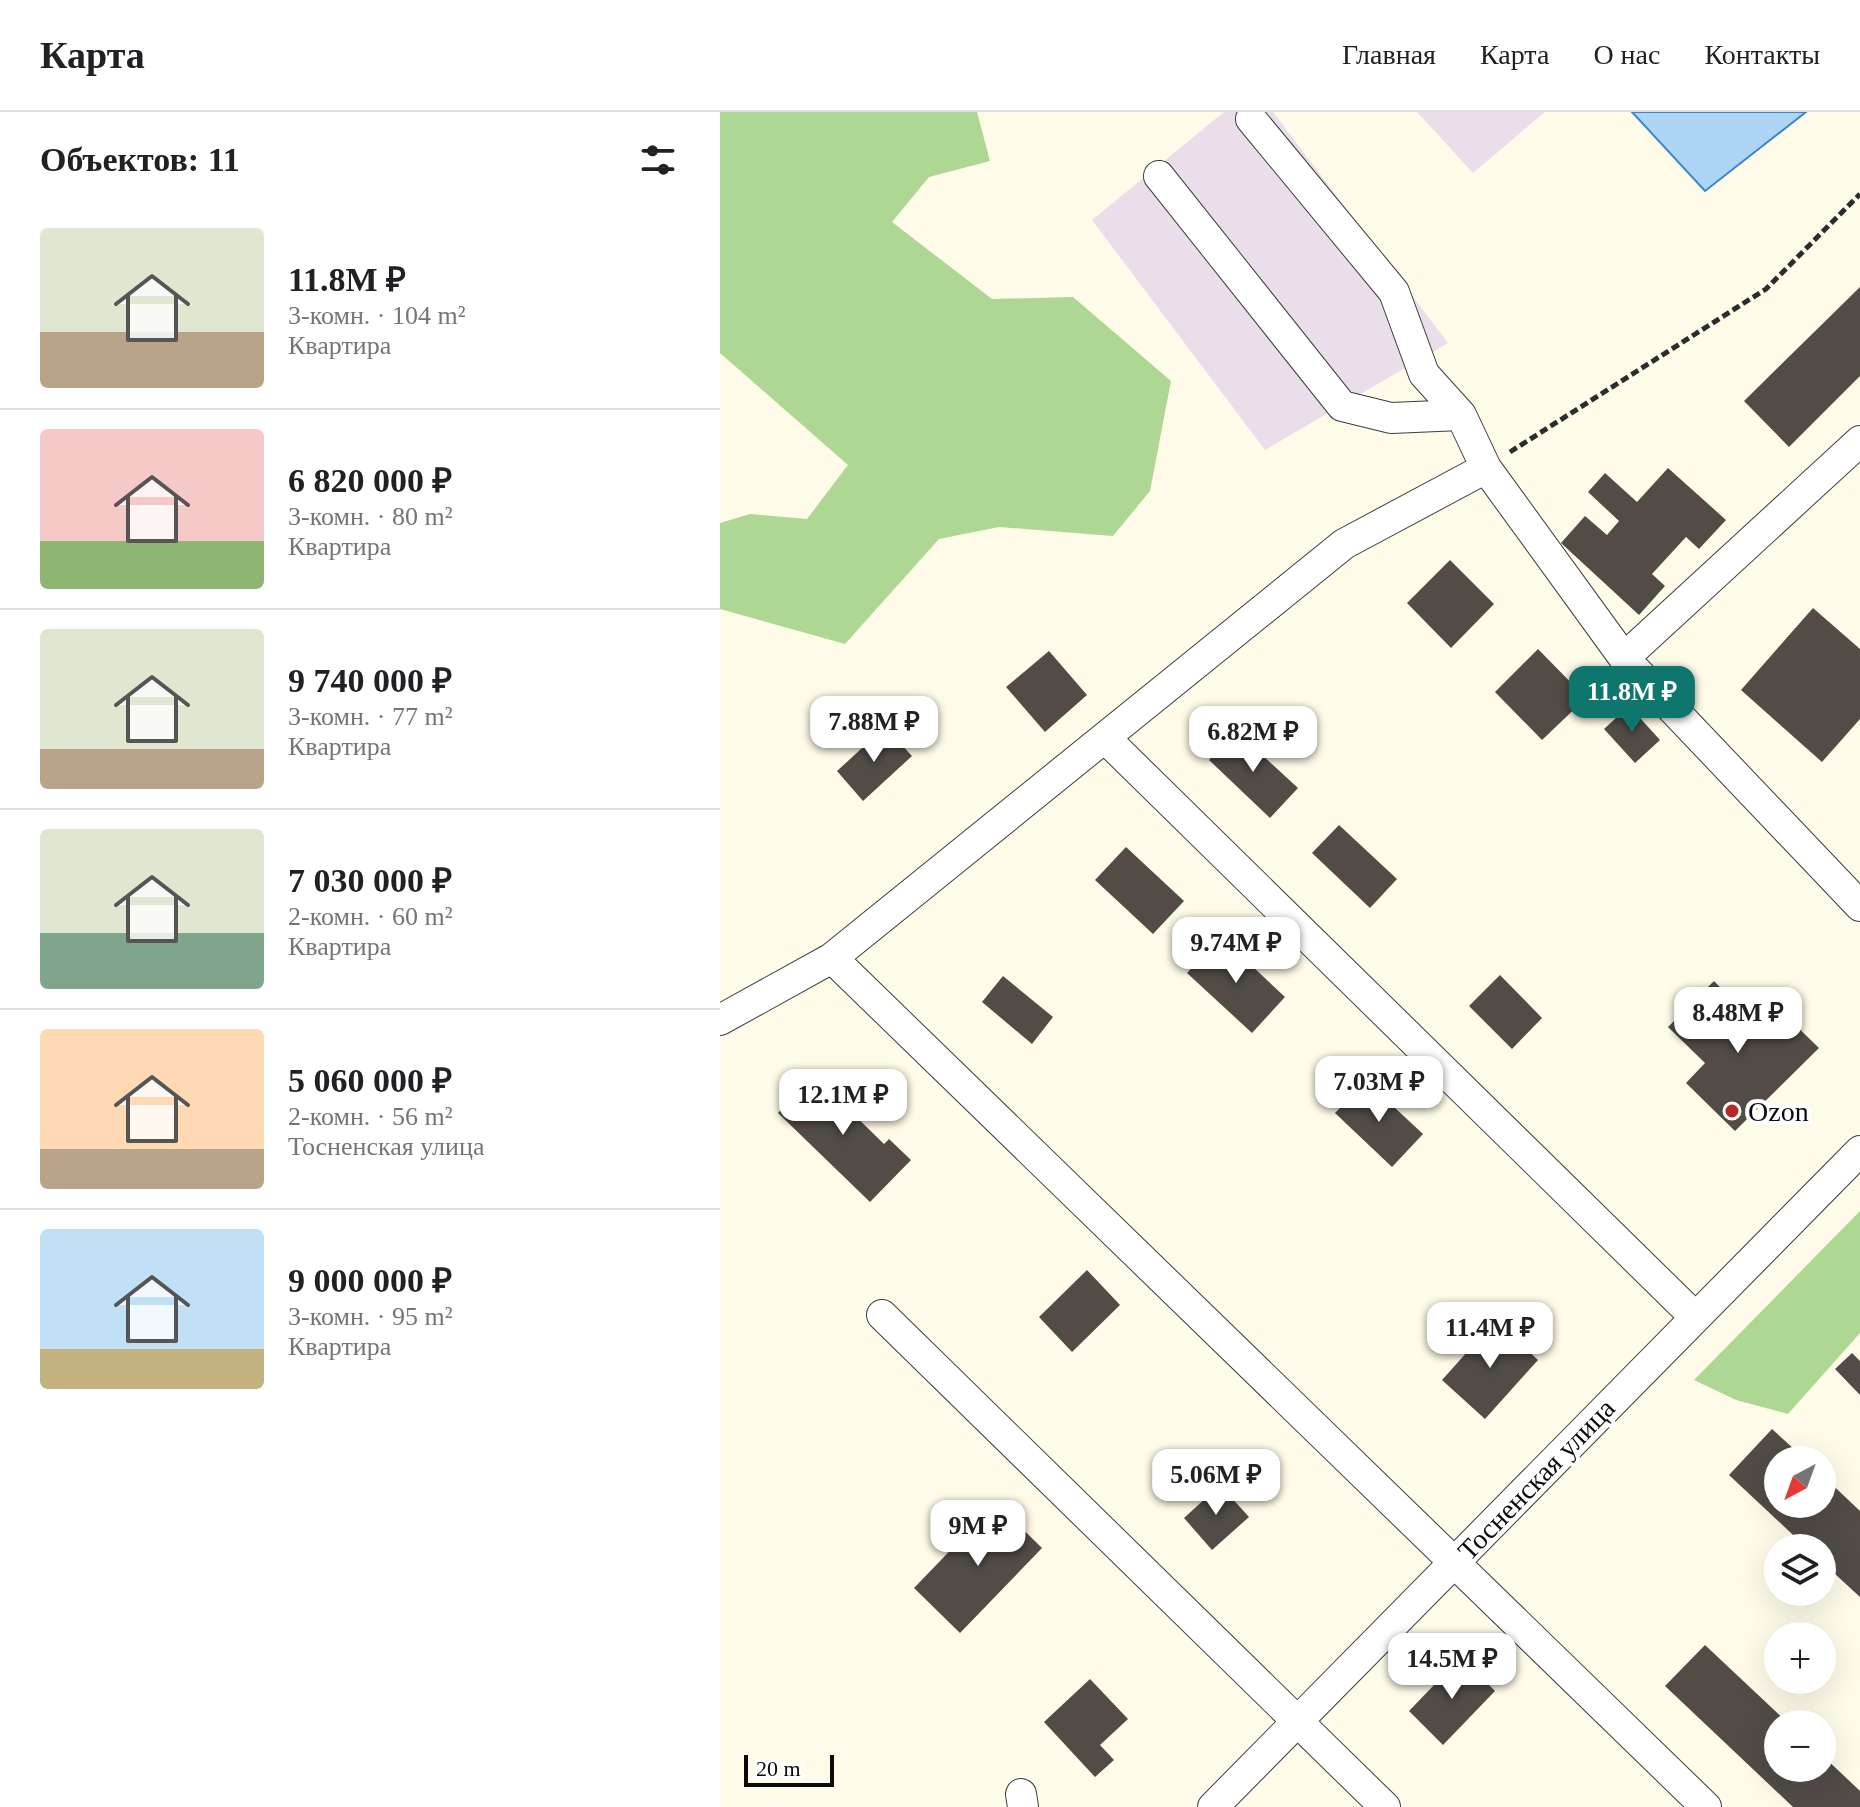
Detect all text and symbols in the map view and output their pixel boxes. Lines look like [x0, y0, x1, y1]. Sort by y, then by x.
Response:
text: Карта [40, 34, 145, 76]
text: Главная [1342, 39, 1436, 70]
text: Карта [1480, 39, 1549, 70]
text: О нас [1593, 39, 1660, 70]
text: Контакты [1704, 39, 1820, 70]
icon: filters [636, 138, 680, 182]
text: Объектов: 11 [40, 141, 240, 178]
icon: home [104, 260, 200, 356]
text: 11.8M ₽ [288, 261, 406, 298]
text: 3-комн. · 104 m² [288, 301, 466, 330]
text: Квартира [288, 331, 391, 360]
icon: home [104, 461, 200, 557]
text: 6 820 000 ₽ [288, 462, 452, 499]
text: 3-комн. · 80 m² [288, 502, 453, 531]
text: Квартира [288, 532, 391, 561]
icon: home [104, 661, 200, 757]
text: 9 740 000 ₽ [288, 662, 452, 699]
pin: 11.8M ₽ [1558, 666, 1706, 734]
text: 11.8M ₽ [1587, 677, 1677, 706]
pin: 7.88M ₽ [800, 696, 948, 764]
text: 3-комн. · 77 m² [288, 702, 453, 731]
pin: 6.82M ₽ [1179, 706, 1327, 774]
text: 7.88M ₽ [828, 707, 920, 736]
text: 6.82M ₽ [1207, 717, 1299, 746]
text: Квартира [288, 732, 391, 761]
icon: home [104, 861, 200, 957]
text: 7 030 000 ₽ [288, 862, 452, 899]
text: 2-комн. · 60 m² [288, 902, 453, 931]
pin: 9.74M ₽ [1162, 917, 1310, 985]
text: 9.74M ₽ [1190, 928, 1282, 957]
text: Квартира [288, 932, 391, 961]
pin: 8.48M ₽ [1664, 987, 1812, 1055]
text: 8.48M ₽ [1692, 998, 1784, 1027]
pin: 7.03M ₽ [1305, 1056, 1453, 1124]
icon: home [104, 1061, 200, 1157]
text: 5 060 000 ₽ [288, 1062, 452, 1099]
text: 7.03M ₽ [1333, 1067, 1425, 1096]
pin: 12.1M ₽ [769, 1069, 917, 1137]
text: 12.1M ₽ [797, 1080, 889, 1109]
place label: Ozon [1748, 1096, 1809, 1127]
text: 2-комн. · 56 m² [288, 1102, 453, 1131]
marker: Ozon [1723, 1102, 1741, 1120]
text: Тосненская улица [288, 1132, 484, 1161]
icon: home [104, 1261, 200, 1357]
text: 9 000 000 ₽ [288, 1262, 452, 1299]
text: 3-комн. · 95 m² [288, 1302, 453, 1331]
pin: 11.4M ₽ [1416, 1302, 1564, 1370]
text: 11.4M ₽ [1445, 1313, 1535, 1342]
text: Квартира [288, 1332, 391, 1361]
street label: Тосненская улица [1452, 1392, 1621, 1566]
north arrow [1764, 1446, 1836, 1518]
map controls [1764, 1446, 1836, 1782]
pin: 5.06M ₽ [1142, 1449, 1290, 1517]
text: 5.06M ₽ [1170, 1460, 1262, 1489]
pin: 9M ₽ [931, 1500, 1025, 1568]
text: 9M ₽ [948, 1511, 1008, 1540]
button: layers [1764, 1534, 1836, 1606]
button: + [1764, 1622, 1836, 1694]
pin: 14.5M ₽ [1378, 1633, 1526, 1701]
text: 14.5M ₽ [1406, 1644, 1498, 1673]
button: − [1764, 1710, 1836, 1782]
scale bar [744, 1751, 834, 1787]
text: 20 m [756, 1756, 801, 1781]

